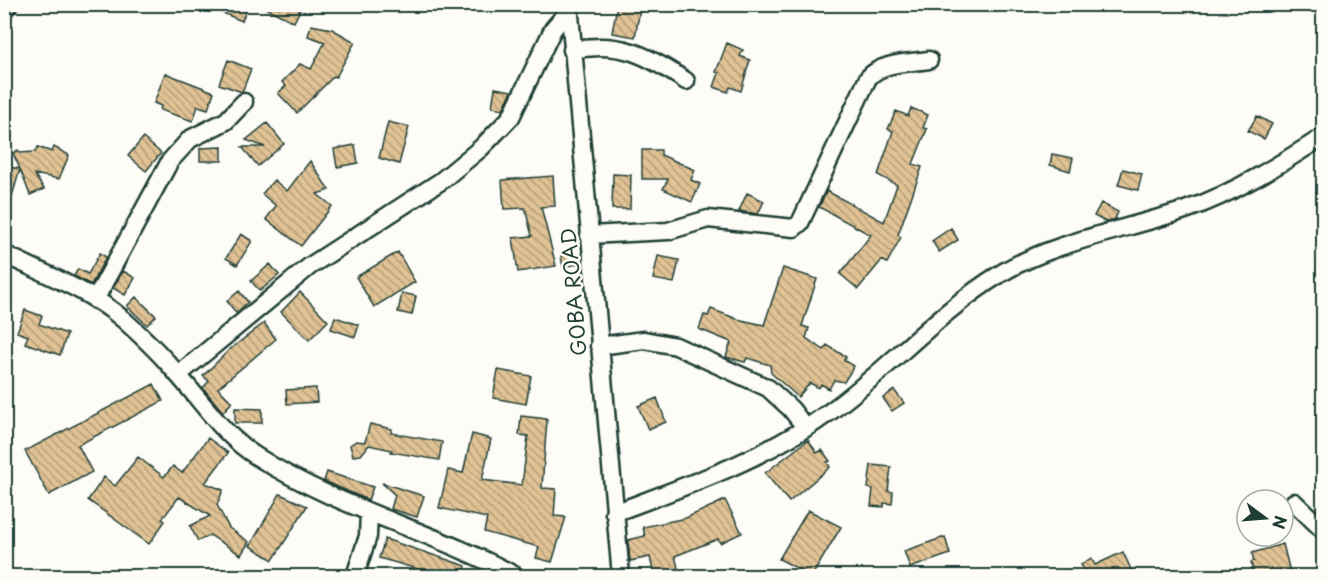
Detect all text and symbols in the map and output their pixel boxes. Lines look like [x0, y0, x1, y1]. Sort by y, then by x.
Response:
street label: GOBA ROAD [552, 227, 594, 357]
north arrow [1235, 488, 1295, 548]
text: N [1267, 513, 1294, 532]

